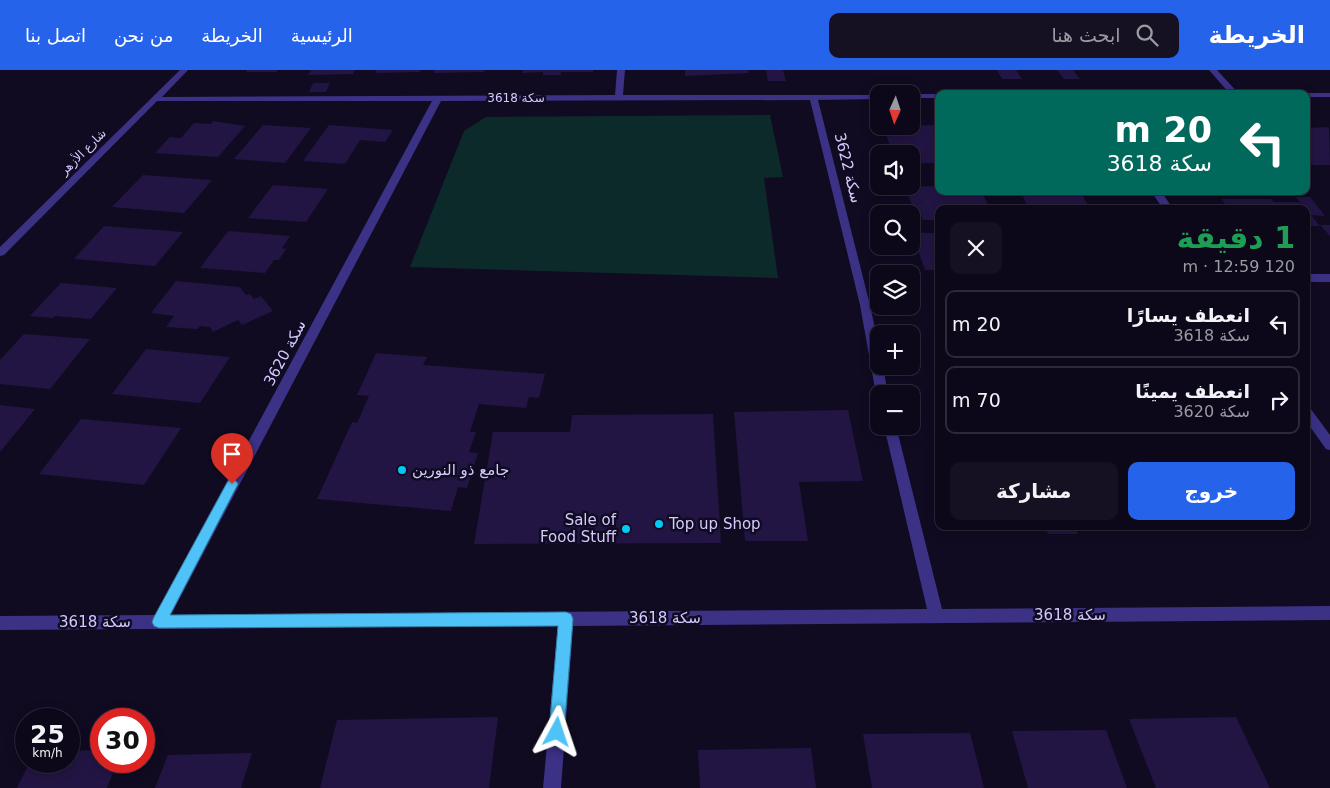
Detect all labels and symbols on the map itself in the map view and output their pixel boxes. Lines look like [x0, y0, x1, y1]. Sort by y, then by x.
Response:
north arrow [870, 85, 920, 135]
street label: سكة 3618 [487, 91, 545, 105]
street label: شارع الأزهر [56, 125, 110, 179]
street label: سكة 3622 [831, 131, 865, 205]
street label: سكة 3620 [260, 317, 310, 389]
pin [211, 433, 253, 484]
place label: جامع ذو النورين [412, 461, 509, 479]
marker: جامع ذو النورين [396, 464, 408, 476]
place label: Sale of Food Stuff [540, 511, 617, 546]
place label: Top up Shop [668, 515, 761, 533]
marker: Top up Shop [653, 518, 665, 530]
marker: Sale of Food Stuff [620, 523, 632, 535]
street label: سكة 3618 [1034, 606, 1106, 624]
street label: سكة 3618 [629, 609, 701, 627]
street label: سكة 3618 [59, 613, 131, 631]
position arrow [530, 705, 582, 757]
speed limit sign: 30 [90, 708, 155, 773]

